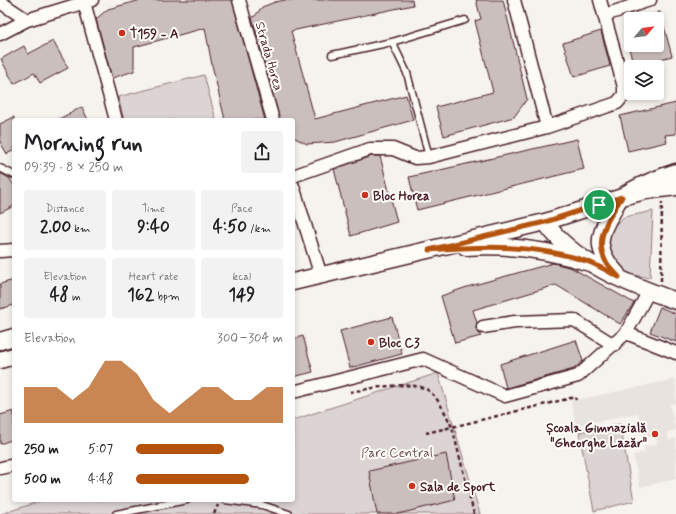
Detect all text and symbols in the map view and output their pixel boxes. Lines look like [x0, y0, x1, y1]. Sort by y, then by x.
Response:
north arrow [624, 12, 664, 52]
map controls [624, 12, 664, 100]
street label: Strada Horea [251, 20, 286, 93]
place label: T159 - A [130, 26, 178, 43]
marker: T159 - A [117, 28, 127, 38]
button: layers [624, 60, 664, 100]
text: Morning run [24, 130, 143, 158]
button: share [241, 131, 283, 173]
text: 09:39 · 8 × 250 m [24, 159, 123, 176]
place label: Bloc Horea [373, 188, 430, 205]
pin [582, 188, 616, 222]
marker: Bloc Horea [360, 190, 370, 200]
icon: arrive [588, 194, 610, 216]
text: Distance [46, 202, 85, 216]
text: Time [142, 202, 165, 216]
text: Pace [231, 202, 253, 216]
text: 2.00 [40, 216, 71, 238]
text: 9:40 [137, 216, 170, 238]
text: 4:50 [213, 216, 247, 238]
text: km [71, 222, 90, 236]
text: /km [247, 222, 271, 236]
text: Elevation [44, 270, 87, 284]
text: Heart rate [129, 270, 178, 284]
text: kcal [233, 270, 251, 284]
text: 48 [50, 284, 69, 306]
text: 162 [127, 284, 155, 306]
text: 149 [228, 284, 255, 306]
text: m [69, 290, 81, 304]
text: bpm [155, 290, 180, 304]
text: Elevation [24, 330, 75, 347]
text: 300–304 m [217, 330, 283, 347]
place label: Bloc C3 [379, 335, 420, 352]
marker: Bloc C3 [366, 337, 376, 347]
place label: Școala Gimnazială "Gheorghe Lazăr" [546, 420, 647, 453]
marker: Școala Gimnazială "Gheorghe Lazăr" [650, 429, 660, 439]
text: 250 m [24, 441, 59, 458]
text: 5:07 [88, 441, 113, 458]
park label: Parc Central [361, 445, 433, 462]
text: 500 m [24, 471, 61, 488]
text: 4:48 [88, 471, 114, 488]
place label: Sala de Sport [420, 479, 496, 496]
marker: Sala de Sport [407, 481, 417, 491]

